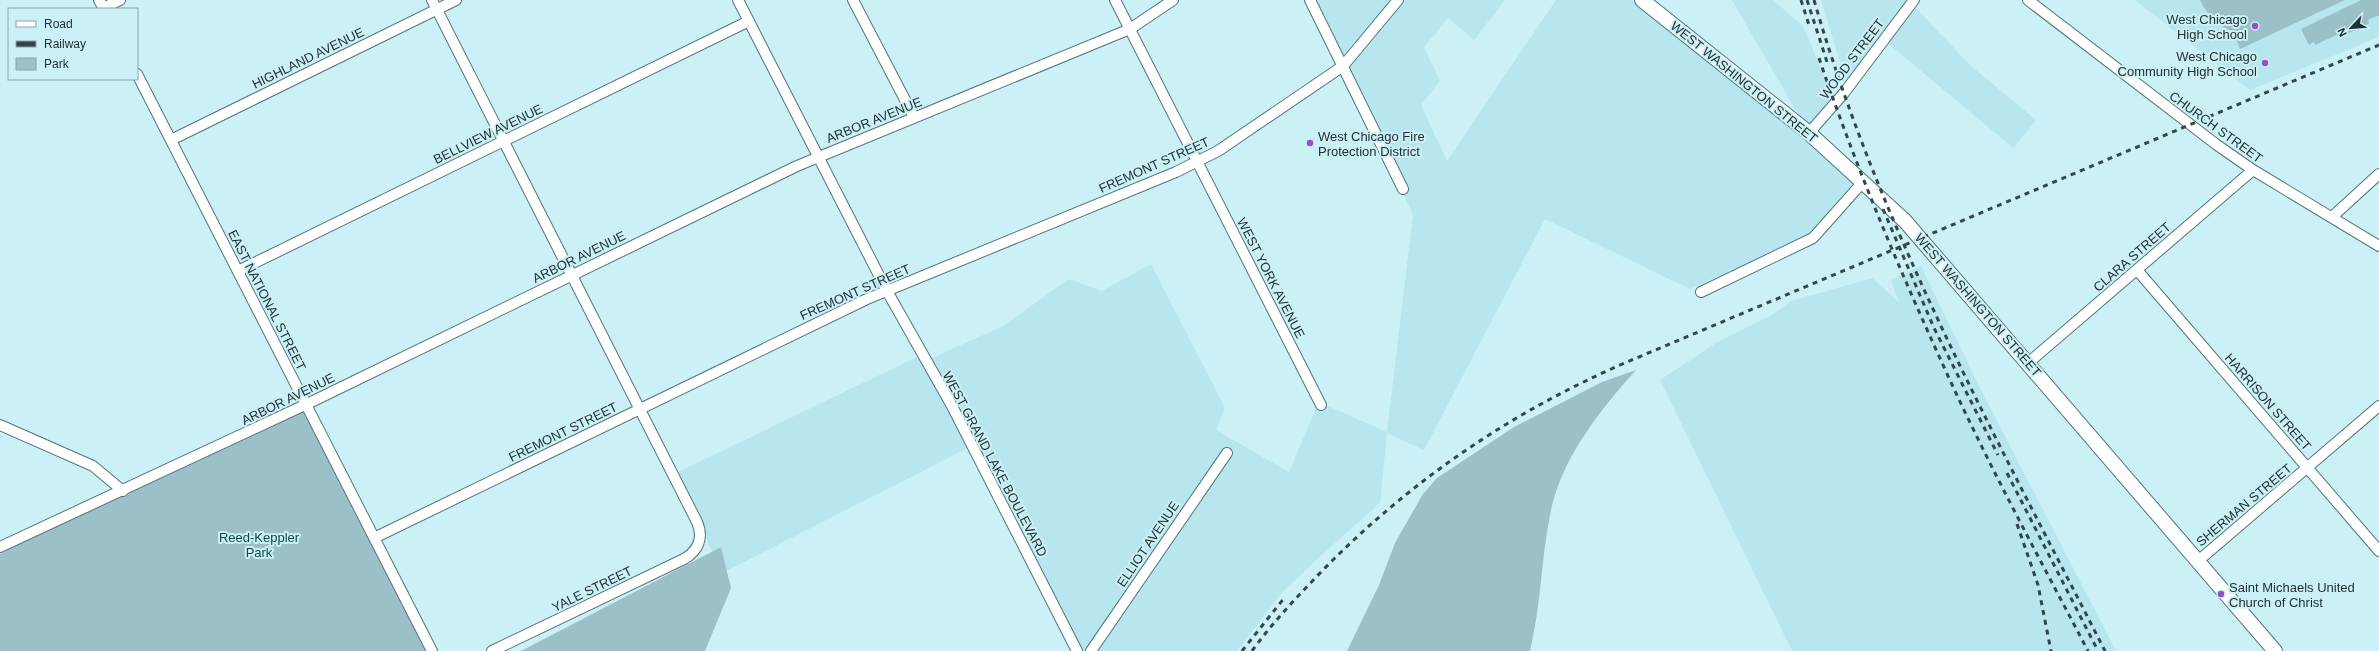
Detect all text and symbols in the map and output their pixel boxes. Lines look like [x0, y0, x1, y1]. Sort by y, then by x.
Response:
legend [8, 8, 138, 80]
north arrow [2331, 8, 2371, 48]
place label: West Chicago High School [2166, 12, 2247, 42]
street label: WOOD STREET [1817, 16, 1887, 102]
text: Road [44, 17, 73, 31]
street label: WEST WASHINGTON STREET [1668, 18, 1821, 146]
marker: West Chicago High School [2250, 21, 2260, 31]
street label: HIGHLAND AVENUE [250, 24, 367, 92]
text: N [2335, 26, 2349, 39]
text: Railway [44, 37, 86, 51]
place label: West Chicago Community High School [2118, 49, 2257, 79]
text: Park [44, 57, 70, 71]
marker: West Chicago Community High School [2260, 58, 2270, 68]
street label: CHURCH STREET [2167, 88, 2265, 166]
street label: ARBOR AVENUE [824, 94, 924, 146]
street label: BELLVIEW AVENUE [431, 101, 545, 167]
place label: West Chicago Fire Protection District [1318, 129, 1425, 159]
street label: FREMONT STREET [1097, 134, 1211, 196]
marker: West Chicago Fire Protection District [1305, 138, 1315, 148]
street label: WEST YORK AVENUE [1234, 215, 1308, 341]
street label: CLARA STREET [2090, 219, 2174, 295]
street label: EAST NATIONAL STREET [225, 227, 309, 373]
street label: ARBOR AVENUE [530, 228, 628, 286]
street label: WEST WASHINGTON STREET [1912, 230, 2044, 380]
street label: FREMONT STREET [798, 261, 912, 323]
street label: HARRISON STREET [2222, 350, 2314, 454]
street label: WEST GRAND LAKE BOULEVARD [940, 369, 1050, 559]
street label: ARBOR AVENUE [239, 370, 337, 428]
street label: FREMONT STREET [506, 399, 620, 465]
street label: SHERMAN STREET [2193, 461, 2295, 549]
street label: ELLIOT AVENUE [1114, 498, 1182, 590]
park label: Reed-Keppler Park [219, 530, 300, 560]
street label: YALE STREET [550, 563, 635, 615]
place label: Saint Michaels United Church of Christ [2229, 580, 2355, 610]
marker: Saint Michaels United Church of Christ [2216, 589, 2226, 599]

